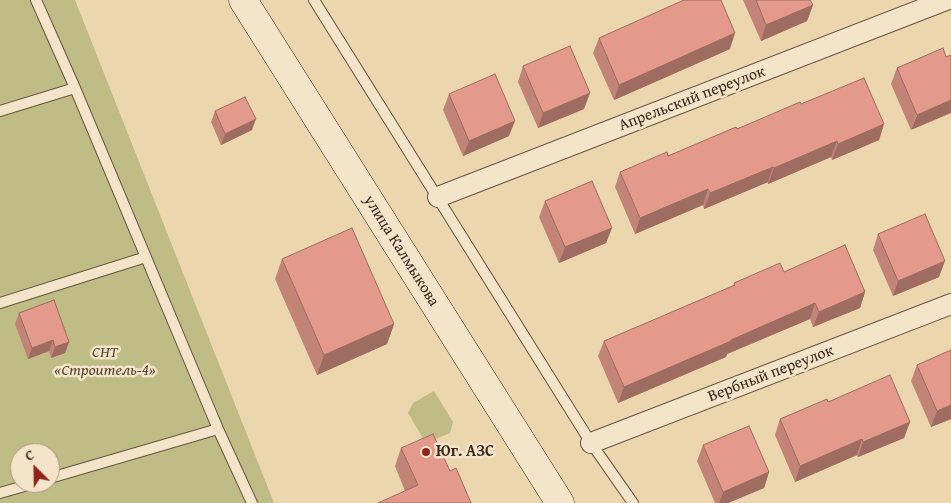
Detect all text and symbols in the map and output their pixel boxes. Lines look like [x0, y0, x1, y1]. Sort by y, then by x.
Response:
street label: Апрельский переулок [616, 62, 768, 136]
street label: улица Калмыкова [359, 192, 443, 310]
street label: Вербный переулок [705, 341, 837, 407]
park label: СНТ «Строитель-4» [54, 343, 156, 381]
place label: Юг. АЗС [436, 442, 494, 462]
north arrow [10, 443, 60, 493]
text: С [22, 444, 37, 466]
marker: Юг. АЗС [420, 446, 432, 458]

